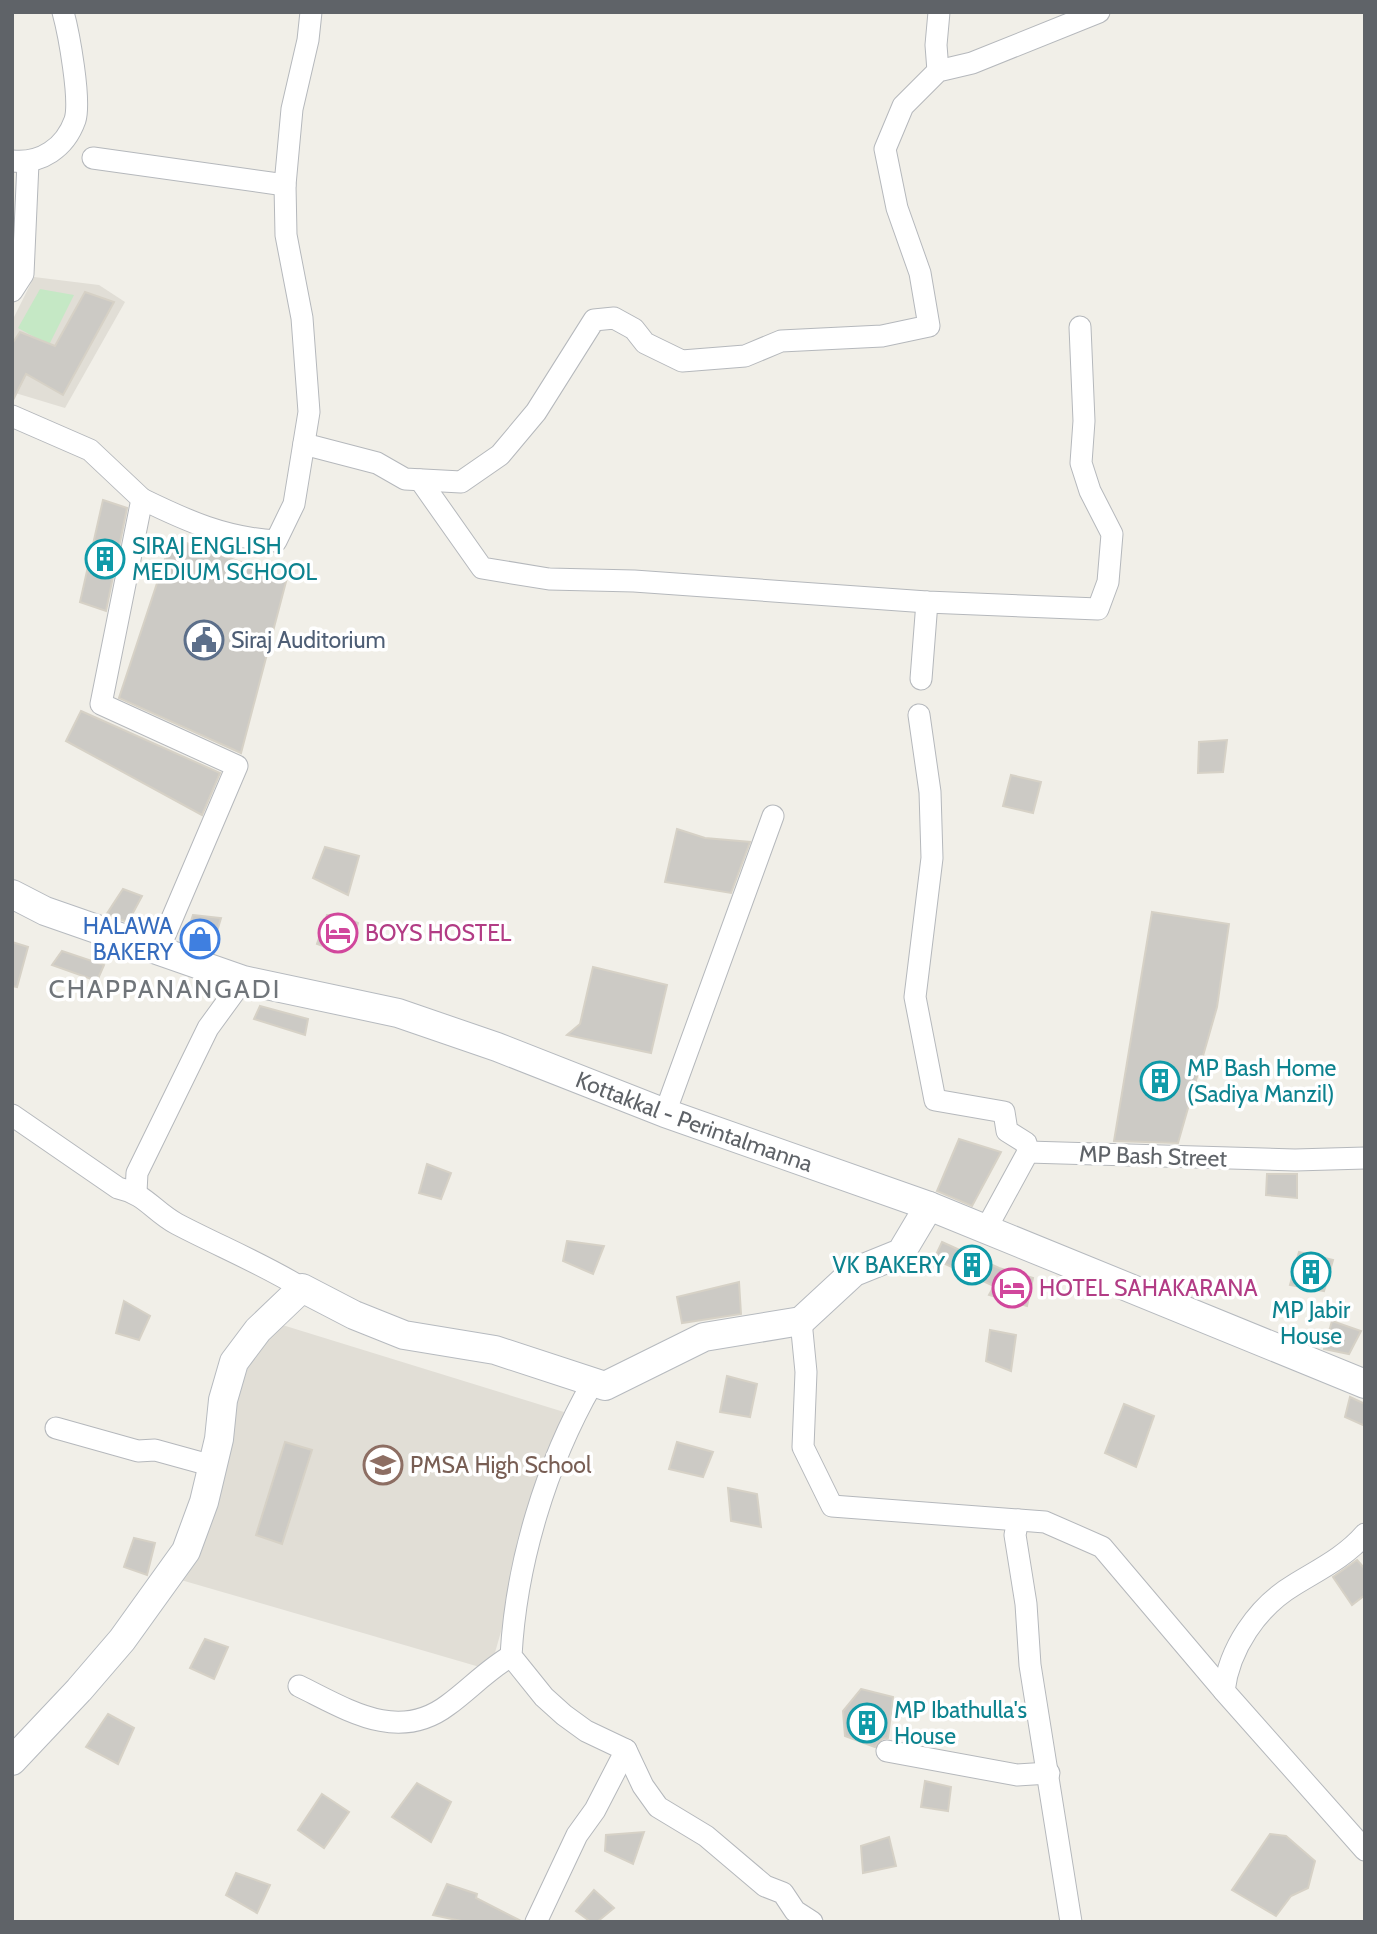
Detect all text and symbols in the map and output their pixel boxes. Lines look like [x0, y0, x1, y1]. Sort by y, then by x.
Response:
place label: SIRAJ ENGLISH MEDIUM SCHOOL [132, 532, 317, 586]
building icon: SIRAJ ENGLISH MEDIUM SCHOOL [84, 538, 126, 580]
public building icon: Siraj Auditorium [183, 619, 225, 661]
place label: Siraj Auditorium [231, 626, 386, 654]
place label: HALAWA BAKERY [83, 912, 174, 966]
hotel icon: BOYS HOSTEL [317, 912, 359, 954]
shop icon: HALAWA BAKERY [179, 918, 221, 960]
place label: BOYS HOSTEL [365, 919, 512, 947]
district label: CHAPPANANGADI [49, 973, 281, 1005]
place label: MP Bash Home (Sadiya Manzil) [1187, 1054, 1337, 1108]
building icon: MP Bash Home (Sadiya Manzil) [1139, 1060, 1181, 1102]
street label: Kottakkal - Perintalmanna [572, 1065, 816, 1178]
street label: MP Bash Street [1079, 1139, 1228, 1173]
building icon: VK BAKERY [951, 1244, 993, 1286]
place label: VK BAKERY [832, 1251, 946, 1279]
building icon: MP Jabir House [1290, 1251, 1332, 1293]
hotel icon: HOTEL SAHAKARANA [991, 1267, 1033, 1309]
place label: HOTEL SAHAKARANA [1039, 1274, 1258, 1302]
place label: MP Jabir House [1272, 1296, 1351, 1350]
school or university icon: PMSA High School [362, 1444, 404, 1486]
place label: PMSA High School [410, 1451, 592, 1479]
place label: MP Ibathulla's House [894, 1696, 1027, 1750]
building icon: MP Ibathulla's House [846, 1702, 888, 1744]

